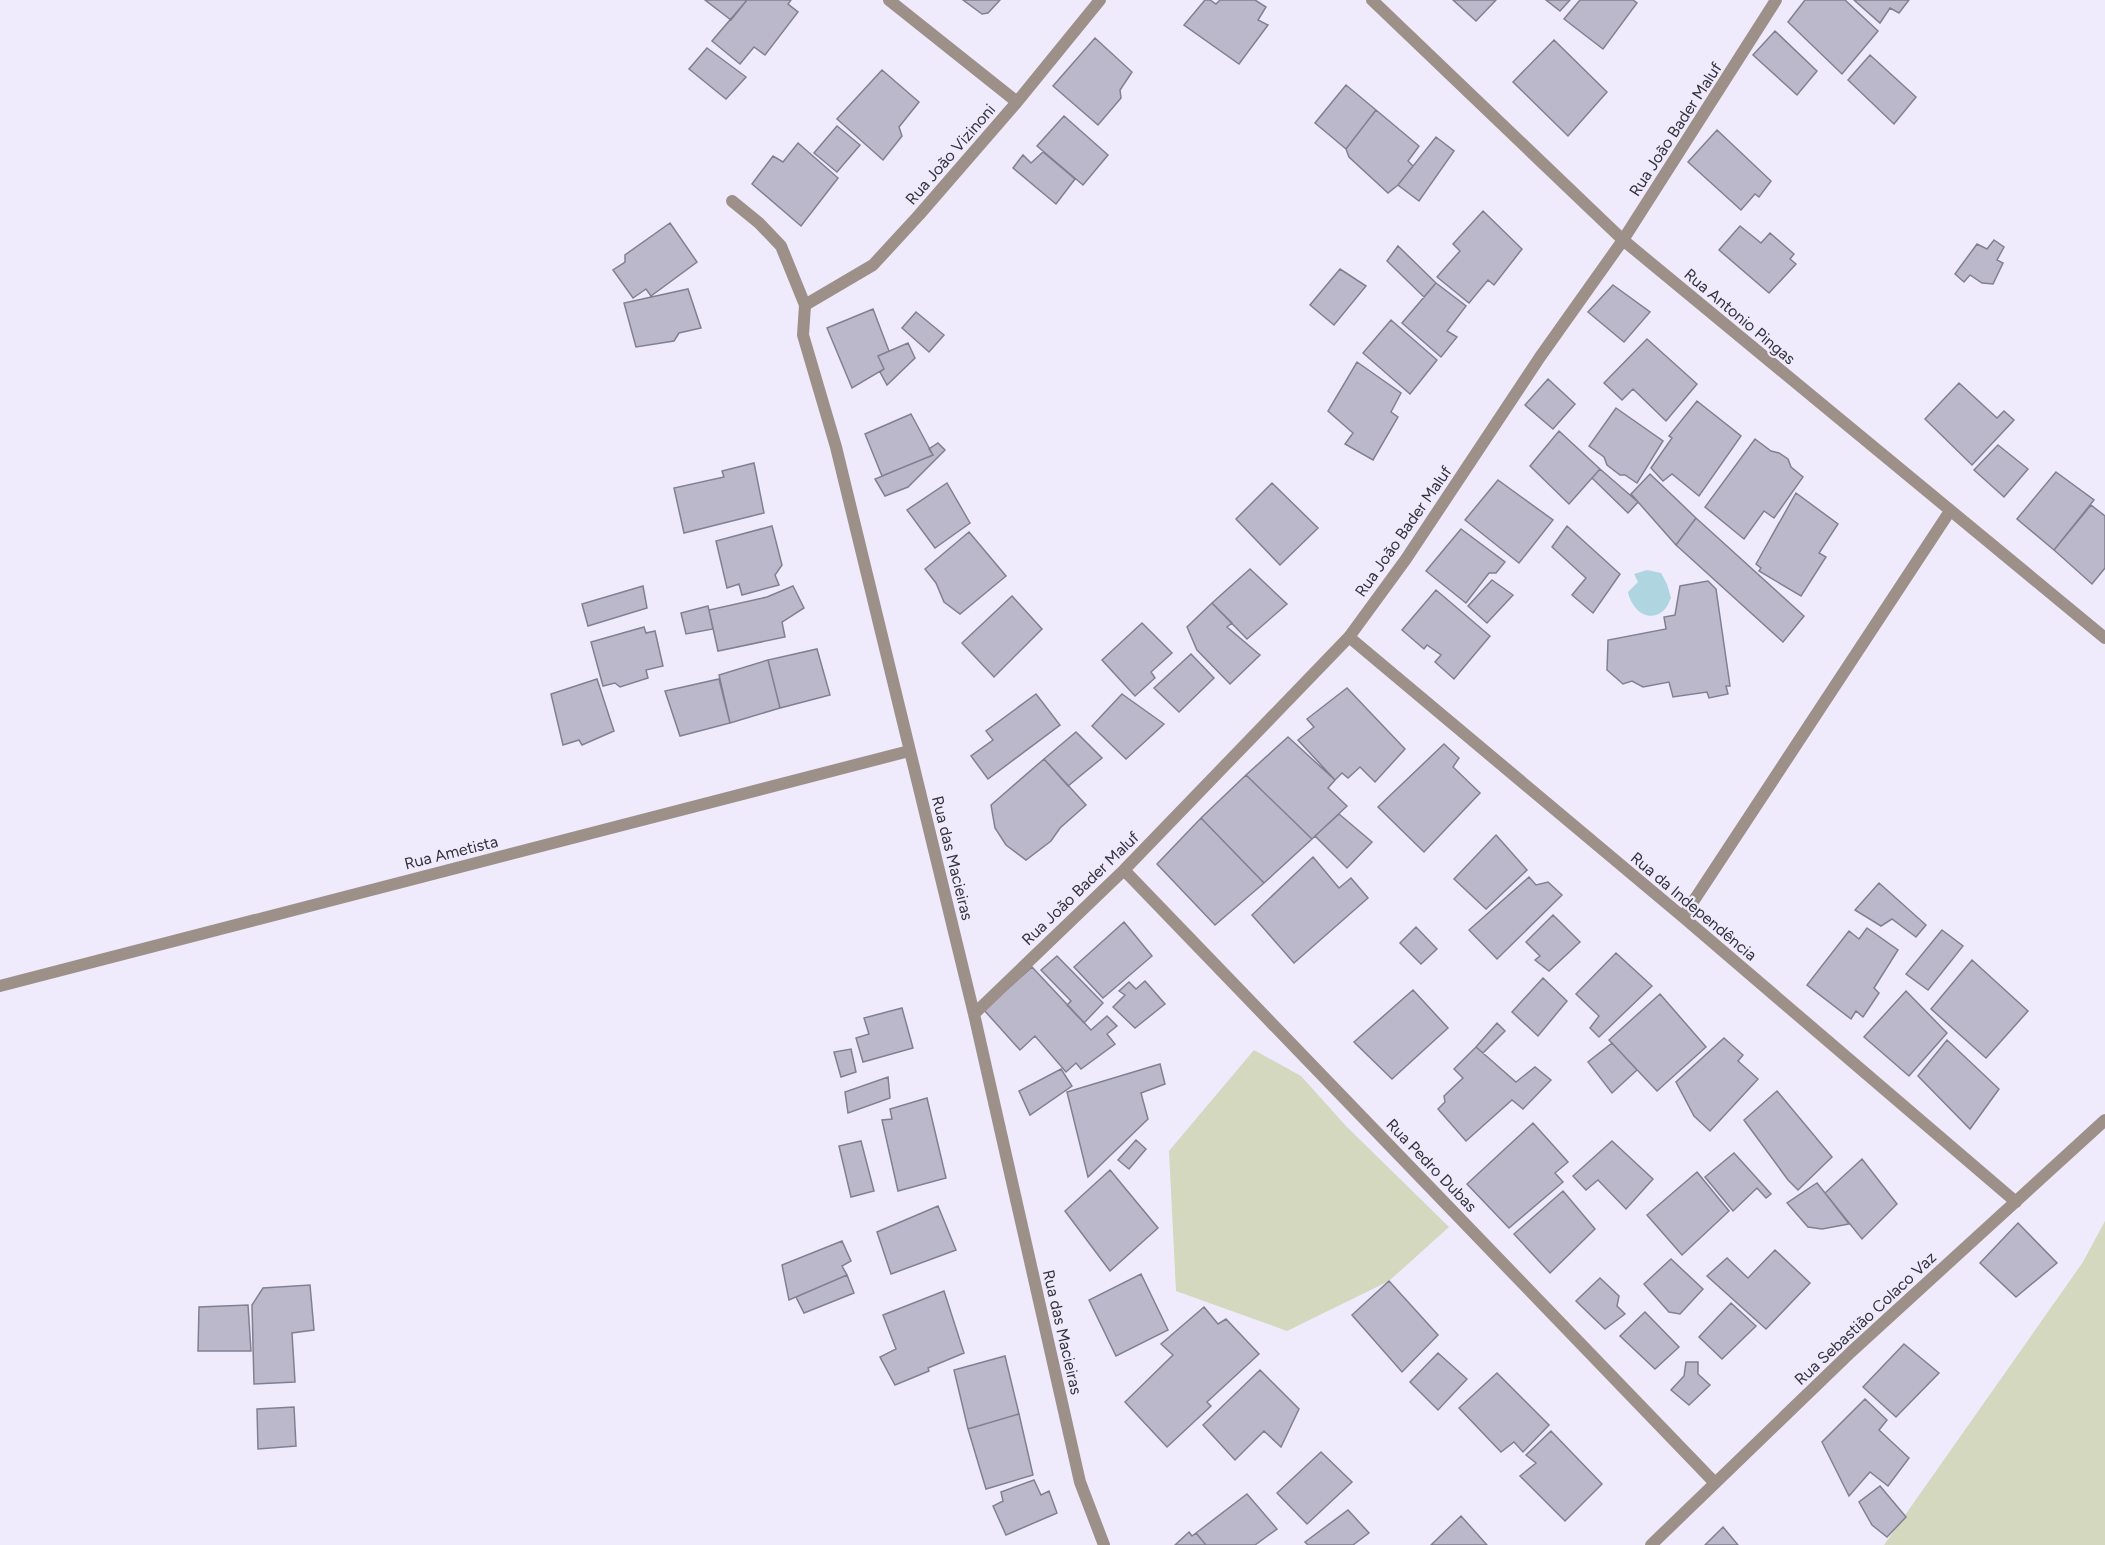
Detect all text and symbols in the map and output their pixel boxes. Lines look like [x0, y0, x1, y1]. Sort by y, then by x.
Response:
street label: Rua João Bader Maluf [1625, 59, 1726, 200]
street label: Rua João Vizinoni [901, 100, 999, 209]
street label: Rua Antonio Pingas [1680, 264, 1799, 368]
street label: Rua João Bader Maluf [1351, 462, 1456, 600]
street label: Rua das Macieiras [928, 794, 977, 922]
street label: Rua João Bader Maluf [1018, 827, 1143, 949]
street label: Rua Ametista [402, 832, 500, 873]
street label: Rua da Independência [1627, 848, 1761, 965]
street label: Rua Pedro Dubas [1382, 1115, 1481, 1216]
street label: Rua Sebastião Colaco Vaz [1791, 1248, 1940, 1389]
street label: Rua das Macieiras [1039, 1268, 1086, 1396]

